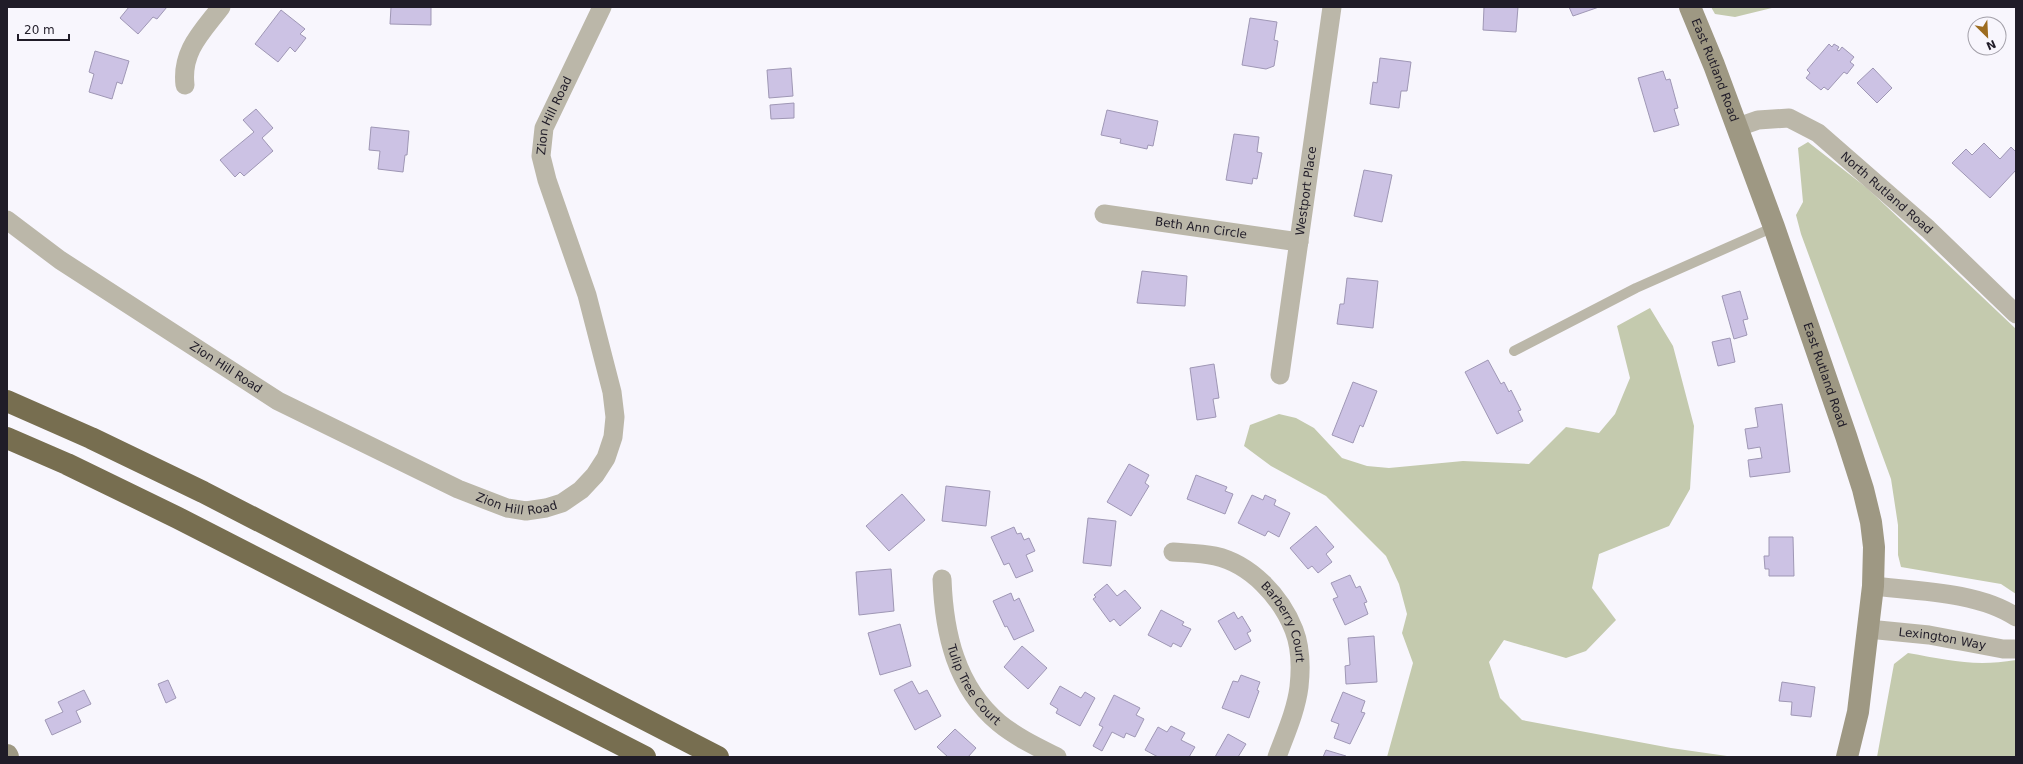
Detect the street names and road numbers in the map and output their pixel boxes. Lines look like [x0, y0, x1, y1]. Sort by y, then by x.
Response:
street label: East Rutland Road [1689, 16, 1741, 124]
street label: Zion Hill Road [534, 74, 575, 155]
street label: Westport Place [1293, 145, 1319, 236]
street label: North Rutland Road [1838, 149, 1936, 237]
street label: Beth Ann Circle [1154, 214, 1248, 241]
street label: East Rutland Road [1800, 321, 1849, 429]
street label: Zion Hill Road [187, 339, 265, 396]
street label: Zion Hill Road [474, 490, 559, 518]
street label: Barberry Court [1258, 579, 1307, 663]
street label: Lexington Way [1898, 625, 1987, 653]
street label: Tulip Tree Court [944, 642, 1004, 728]

